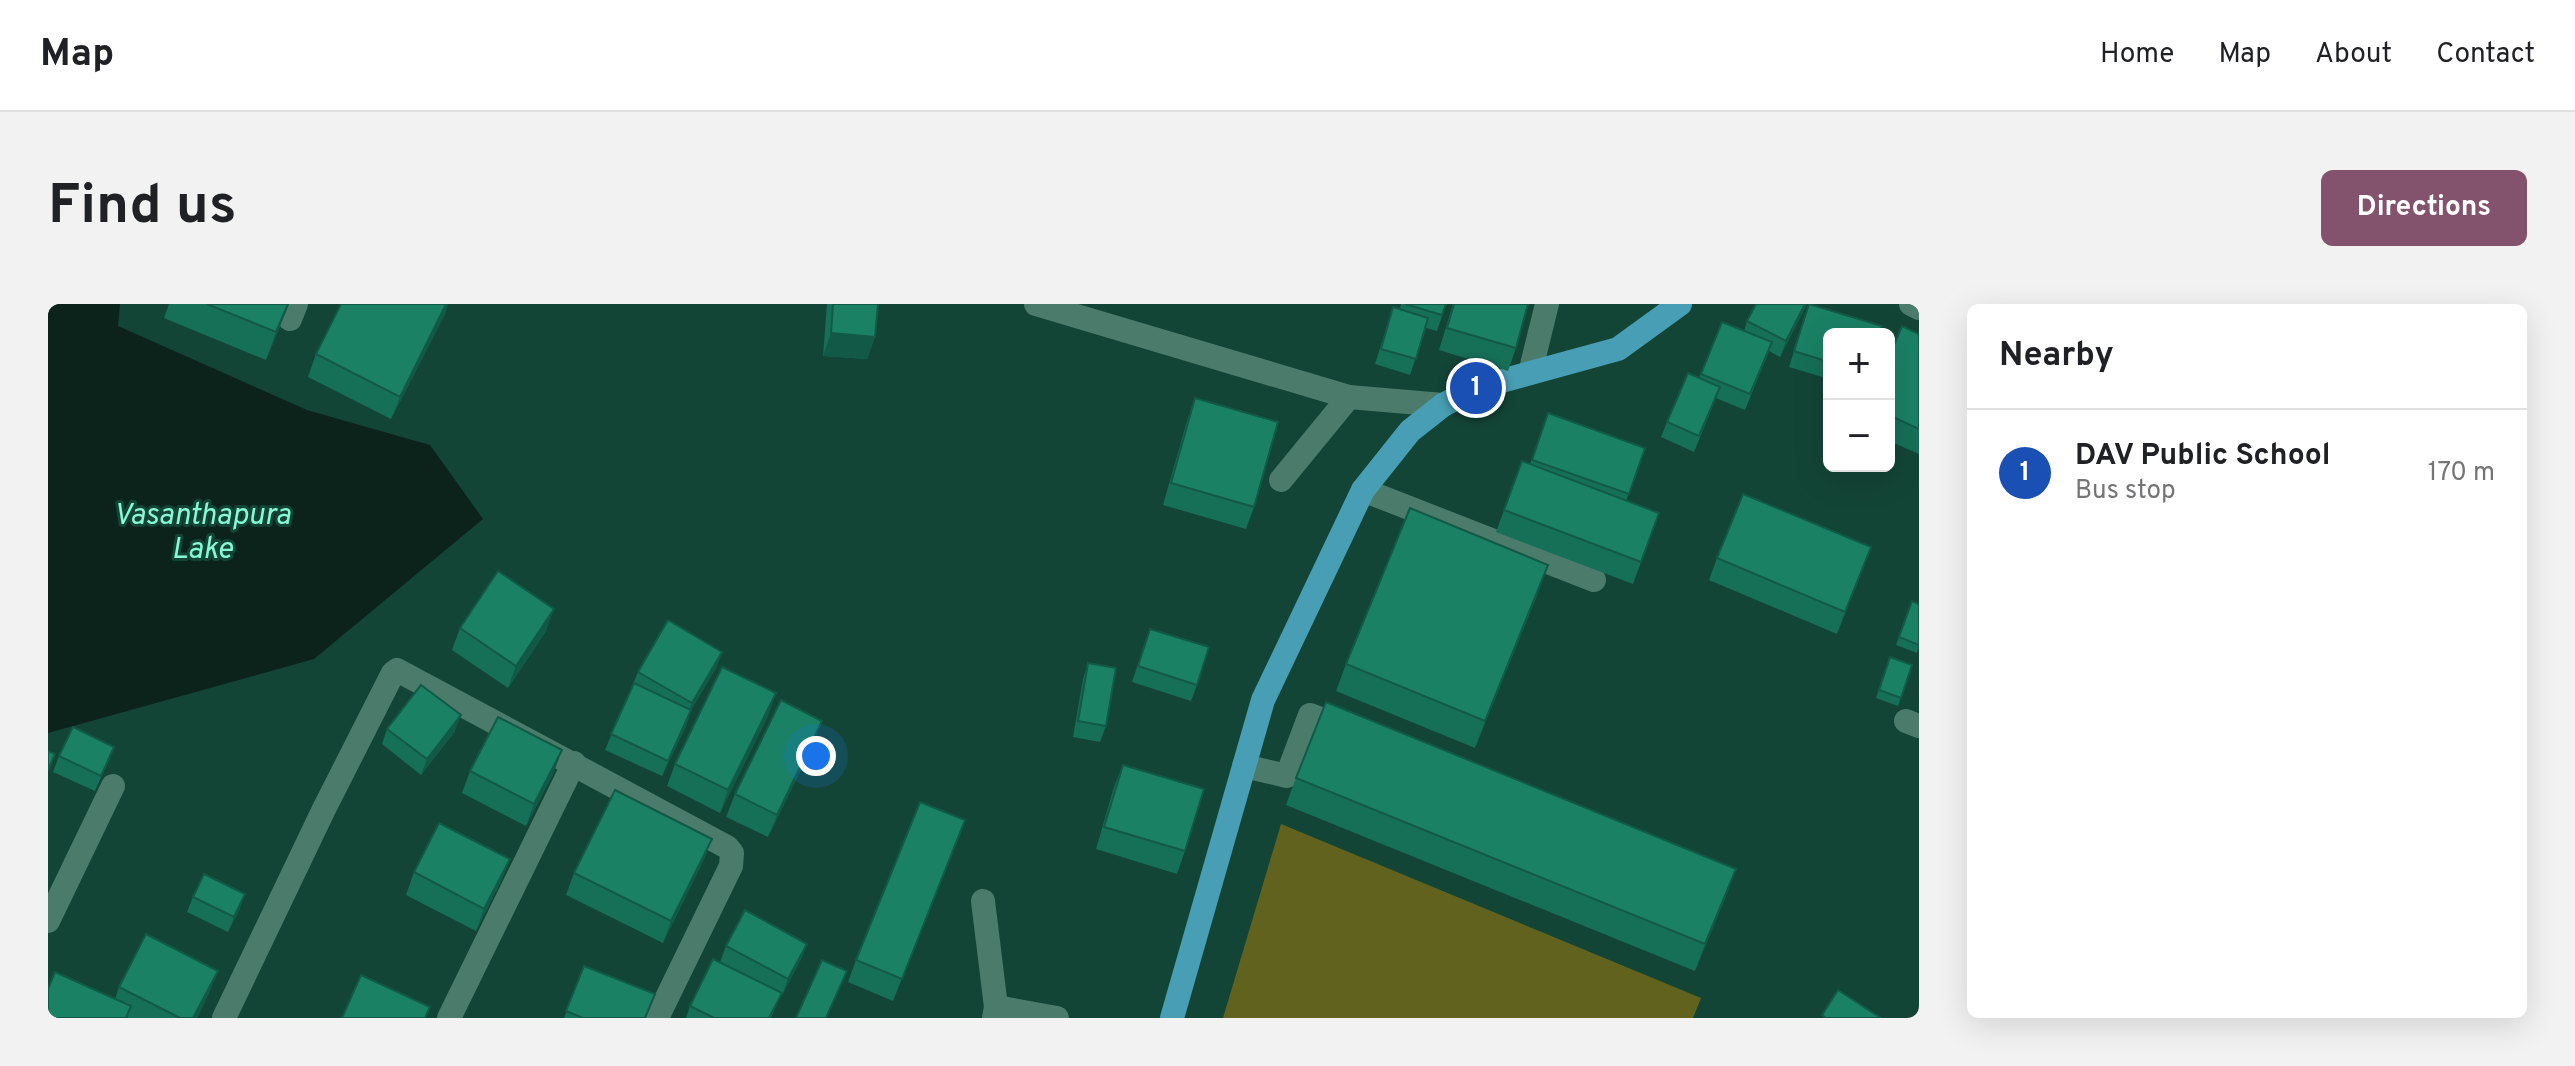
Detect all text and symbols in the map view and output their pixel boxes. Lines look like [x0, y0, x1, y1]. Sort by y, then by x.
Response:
text: Map [40, 31, 114, 80]
text: Home [2100, 37, 2174, 73]
text: Map [2218, 37, 2271, 73]
text: About [2315, 37, 2392, 73]
text: Contact [2436, 37, 2535, 73]
button: Directions [2321, 170, 2527, 246]
text: Find us [48, 173, 237, 243]
map controls [1823, 328, 1895, 472]
button: + [1823, 328, 1895, 400]
text: Nearby [1999, 335, 2114, 378]
pin: 1 [1450, 358, 1502, 418]
button: − [1823, 400, 1895, 472]
text: DAV Public School [2075, 438, 2331, 475]
text: 1 [2020, 457, 2030, 490]
text: 170 m [2428, 457, 2495, 490]
text: Bus stop [2075, 475, 2176, 508]
water label: Vasanthapura Lake [113, 498, 291, 569]
your location [796, 736, 836, 776]

